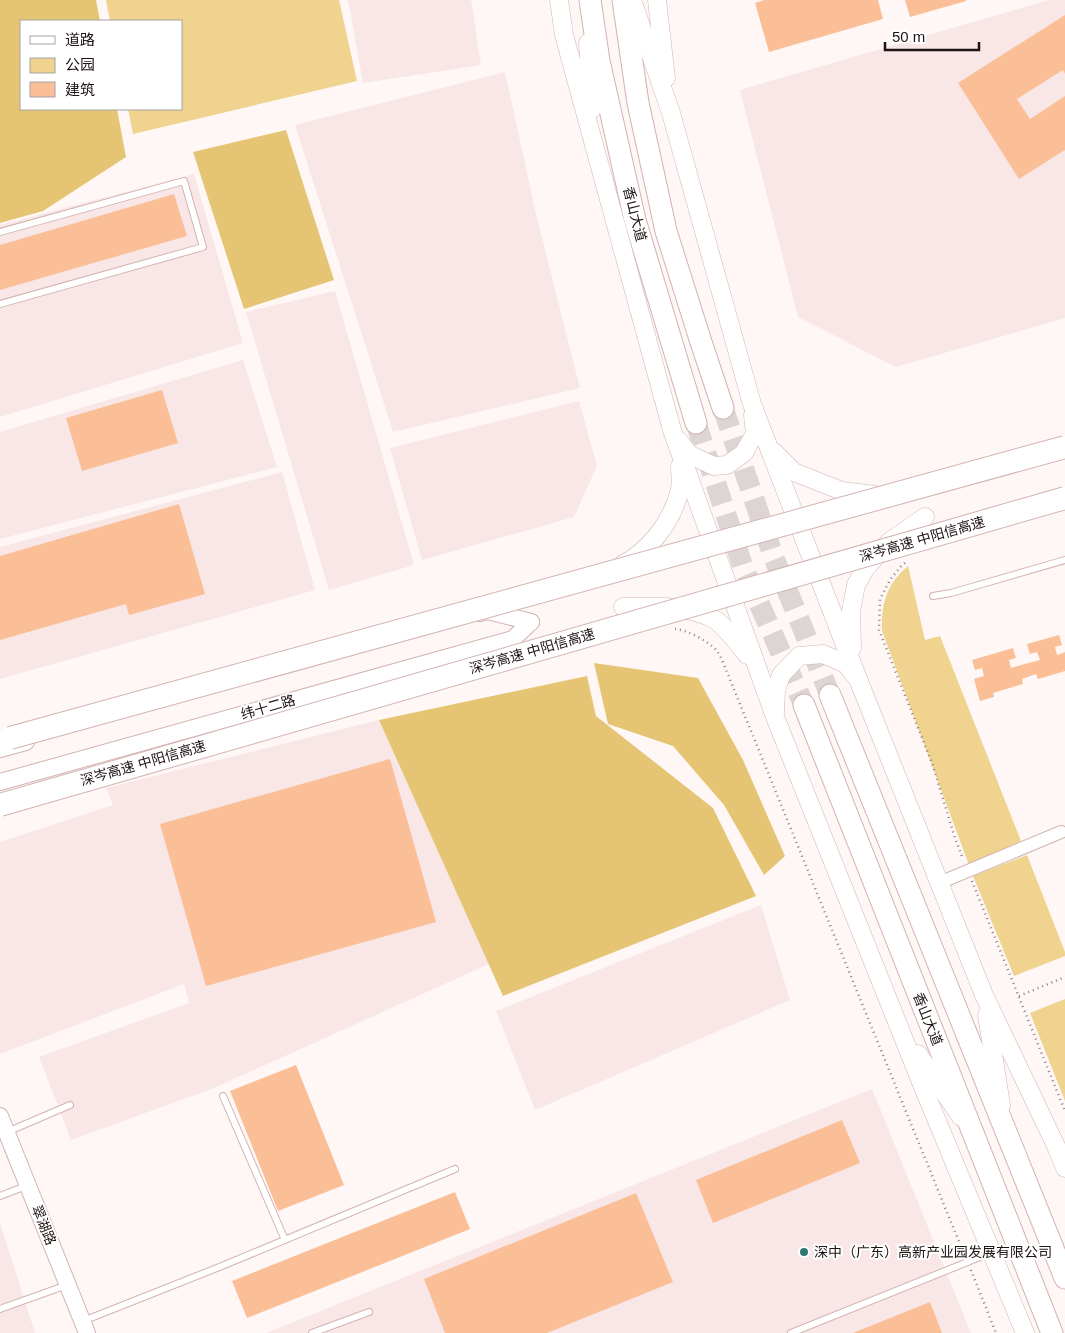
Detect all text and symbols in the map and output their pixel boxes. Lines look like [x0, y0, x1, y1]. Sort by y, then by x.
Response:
legend [20, 20, 182, 110]
scale bar [885, 20, 979, 52]
text: 50 m [892, 28, 925, 45]
text: 道路 [65, 31, 95, 48]
text: 公园 [65, 56, 95, 73]
text: 建筑 [65, 81, 95, 98]
street label: 香山大道 [620, 185, 650, 243]
street label: 深岑高速 中阳信高速 [857, 513, 987, 565]
street label: 深岑高速 中阳信高速 [467, 625, 597, 677]
street label: 纬十二路 [239, 692, 297, 722]
street label: 深岑高速 中阳信高速 [78, 737, 208, 789]
street label: 香山大道 [910, 990, 946, 1048]
street label: 翠湖路 [29, 1203, 59, 1247]
place label: 深中（广东）高新产业园发展有限公司 [814, 1244, 1052, 1260]
marker: 深中（广东）高新产业园发展有限公司 [798, 1246, 810, 1258]

